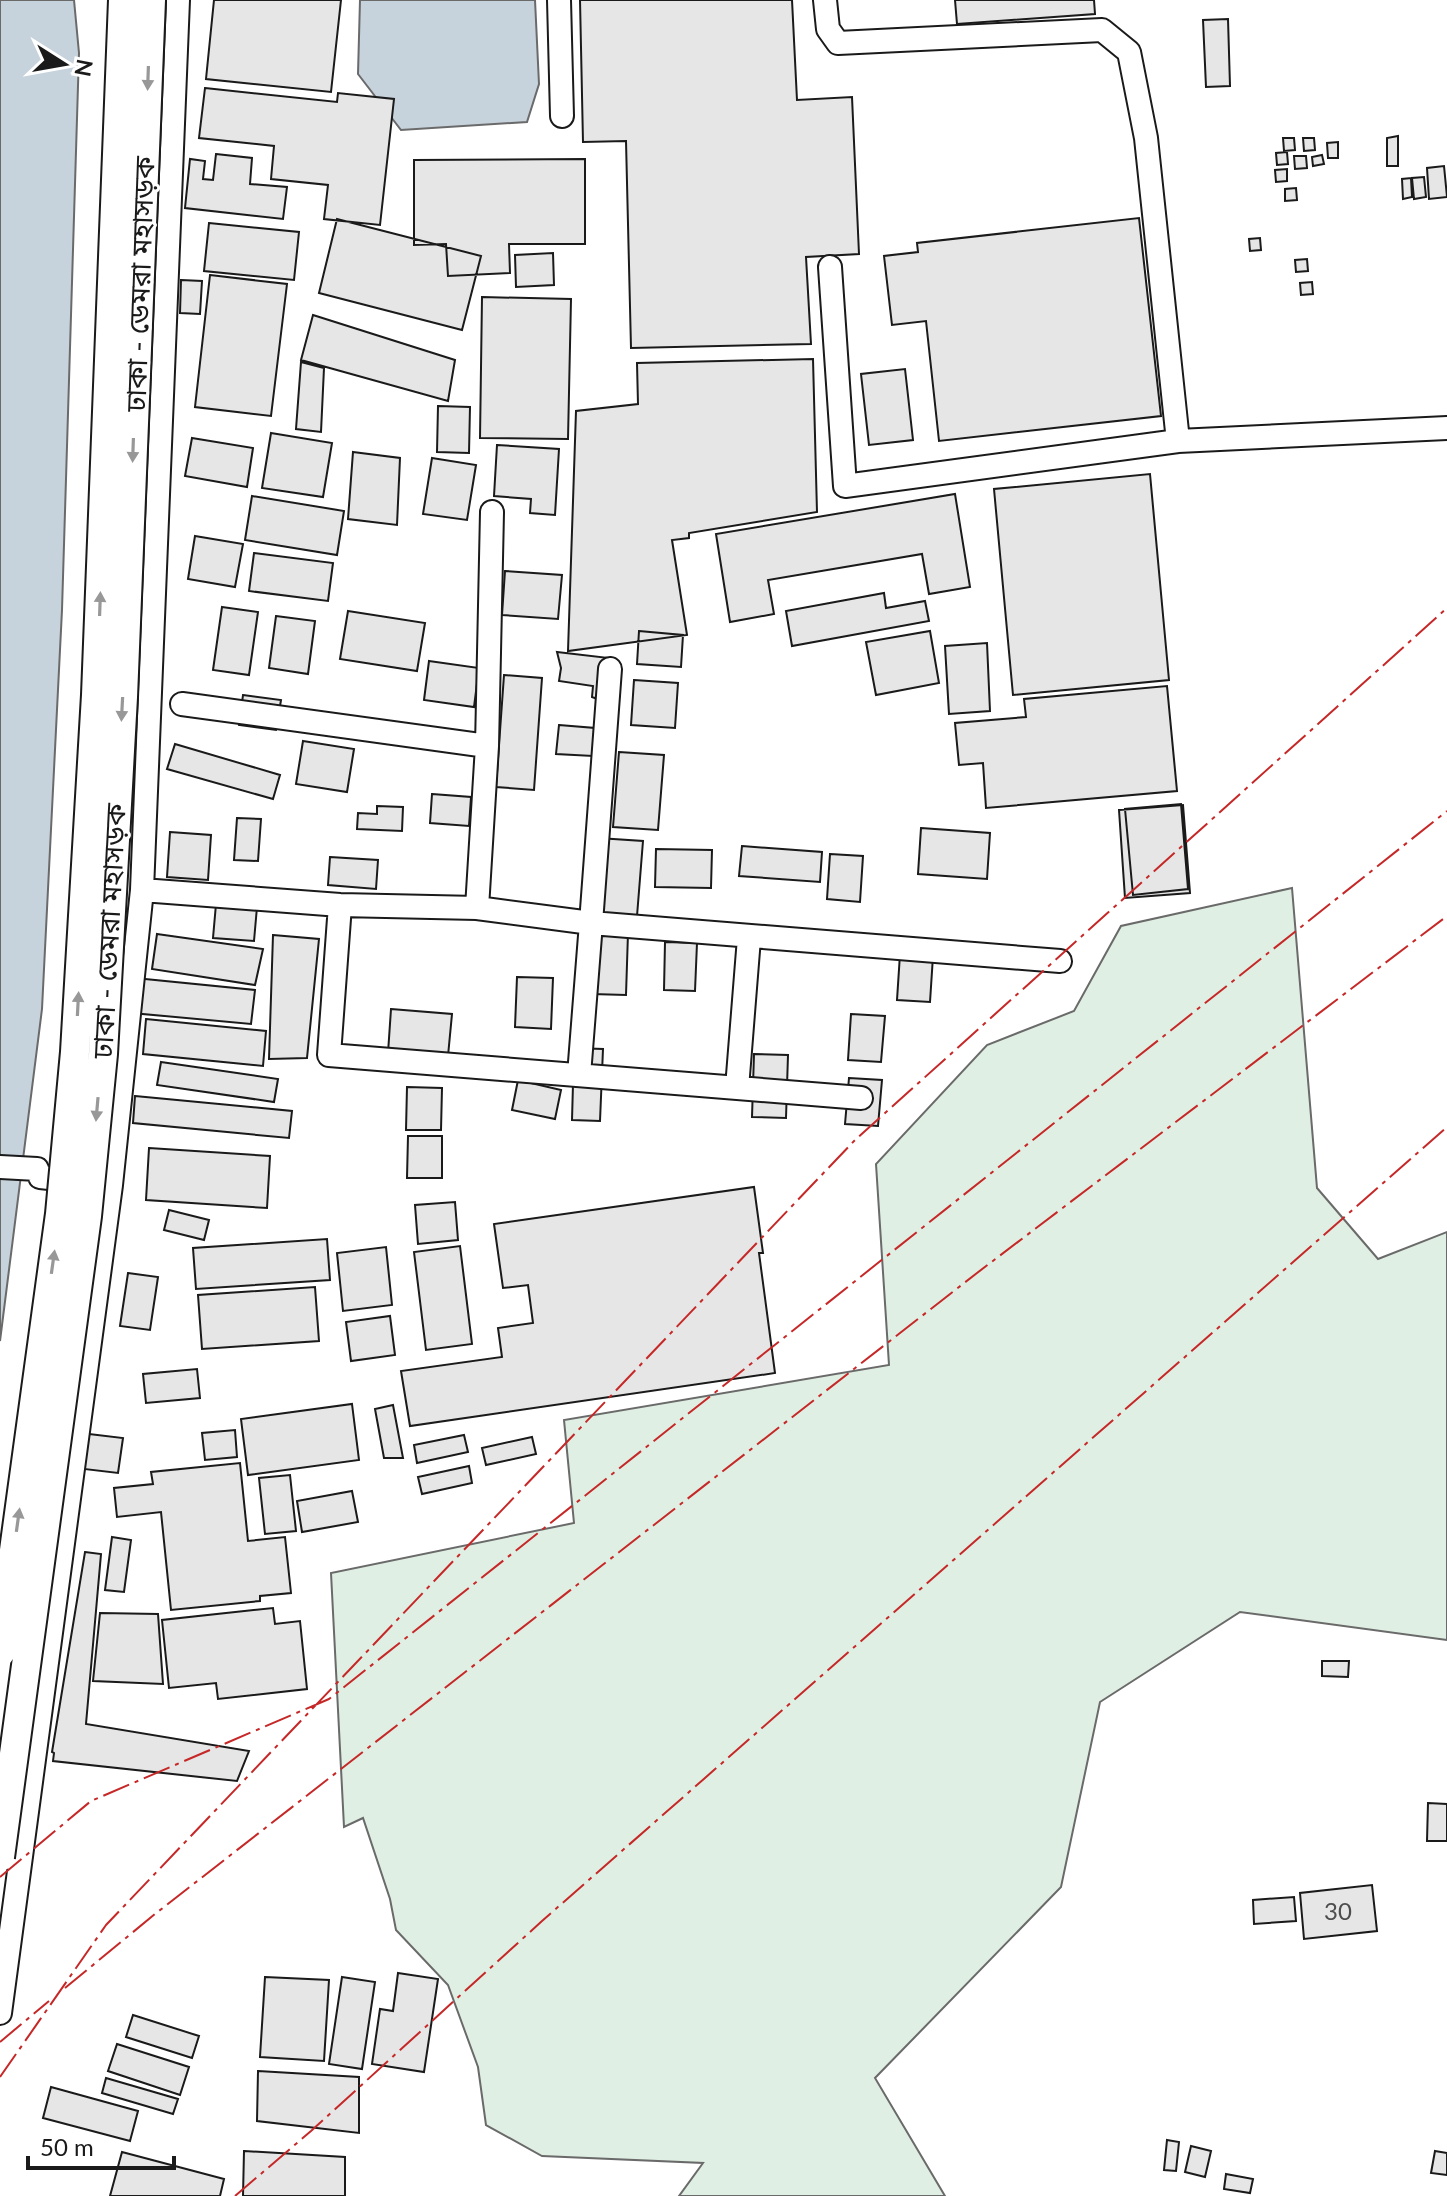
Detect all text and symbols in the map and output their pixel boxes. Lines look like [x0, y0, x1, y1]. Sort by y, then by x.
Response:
north arrow [24, 24, 104, 104]
text: N [69, 57, 99, 79]
one-way arrow [142, 66, 155, 91]
street label: ঢাকা - ডেমরা মহাসড়ক [118, 155, 160, 413]
one-way arrow [127, 438, 140, 463]
one-way arrow [94, 591, 107, 616]
one-way arrow [115, 697, 128, 722]
street label: ঢাকা - ডেমরা মহাসড়ক [84, 802, 132, 1060]
one-way arrow [71, 991, 84, 1016]
one-way arrow [91, 1097, 104, 1122]
one-way arrow [47, 1249, 60, 1274]
one-way arrow [12, 1507, 25, 1532]
house number: 30 [1324, 1896, 1352, 1925]
scale bar [28, 2120, 174, 2170]
text: 50 m [40, 2132, 94, 2161]

